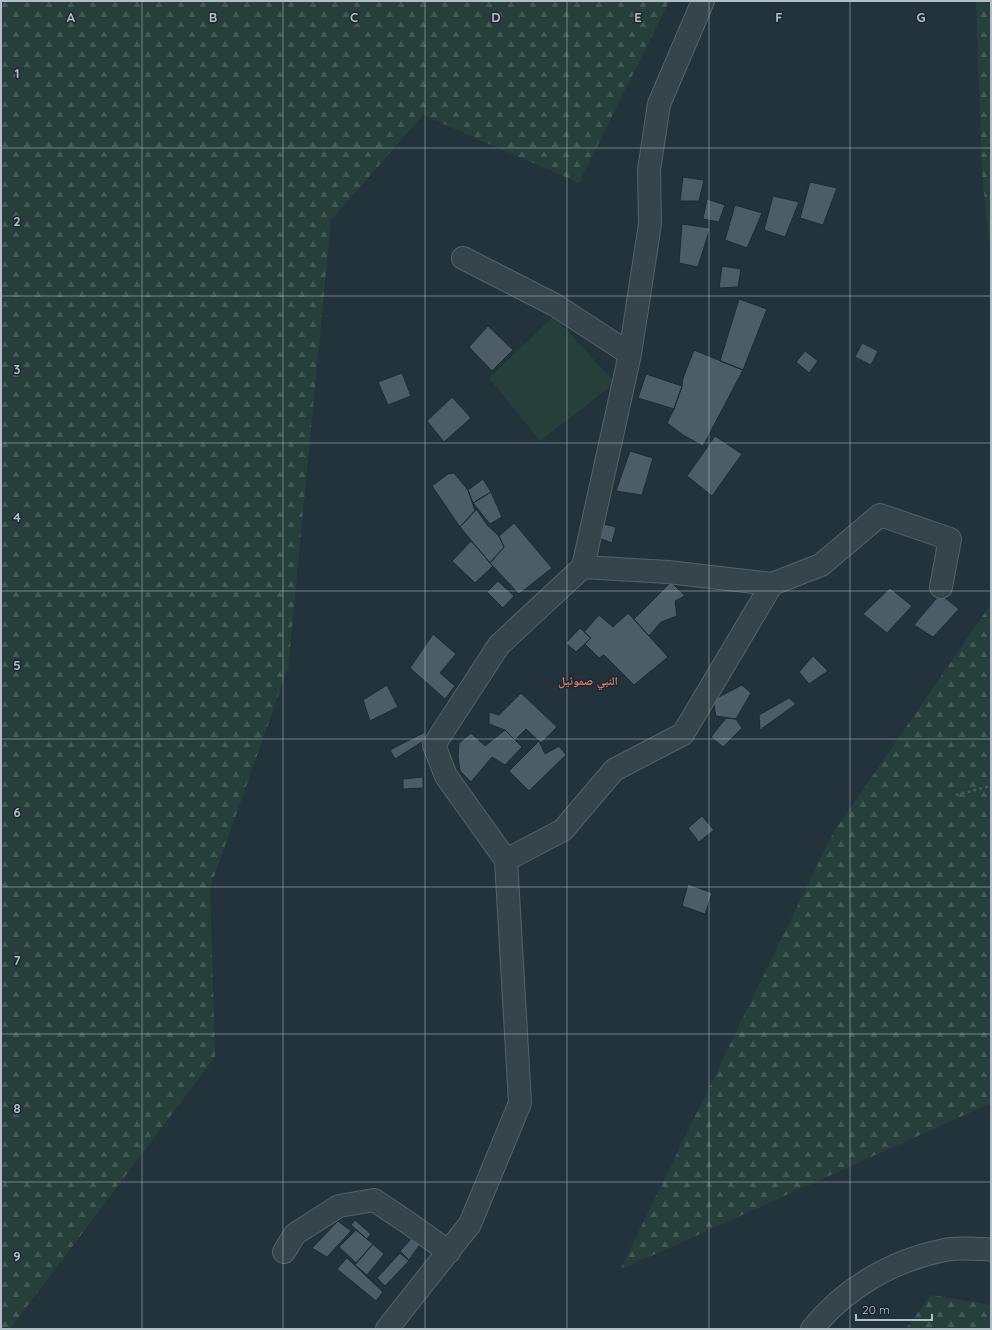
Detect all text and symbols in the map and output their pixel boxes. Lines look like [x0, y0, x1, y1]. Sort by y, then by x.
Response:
text: A [67, 9, 76, 25]
text: B [209, 9, 217, 25]
text: C [350, 9, 358, 25]
text: D [491, 9, 501, 25]
text: E [634, 9, 642, 25]
text: F [775, 9, 783, 25]
text: G [916, 9, 926, 25]
text: 1 [14, 65, 20, 81]
text: 2 [13, 213, 21, 229]
text: 3 [14, 361, 21, 377]
text: 4 [13, 509, 21, 525]
text: 5 [13, 657, 21, 673]
district label: النبي صموئيل [558, 673, 618, 691]
text: 6 [13, 804, 21, 820]
text: 7 [13, 952, 21, 968]
text: 8 [13, 1100, 21, 1116]
text: 9 [13, 1248, 21, 1264]
scale bar [856, 1296, 932, 1322]
text: 20 m [862, 1302, 890, 1317]

